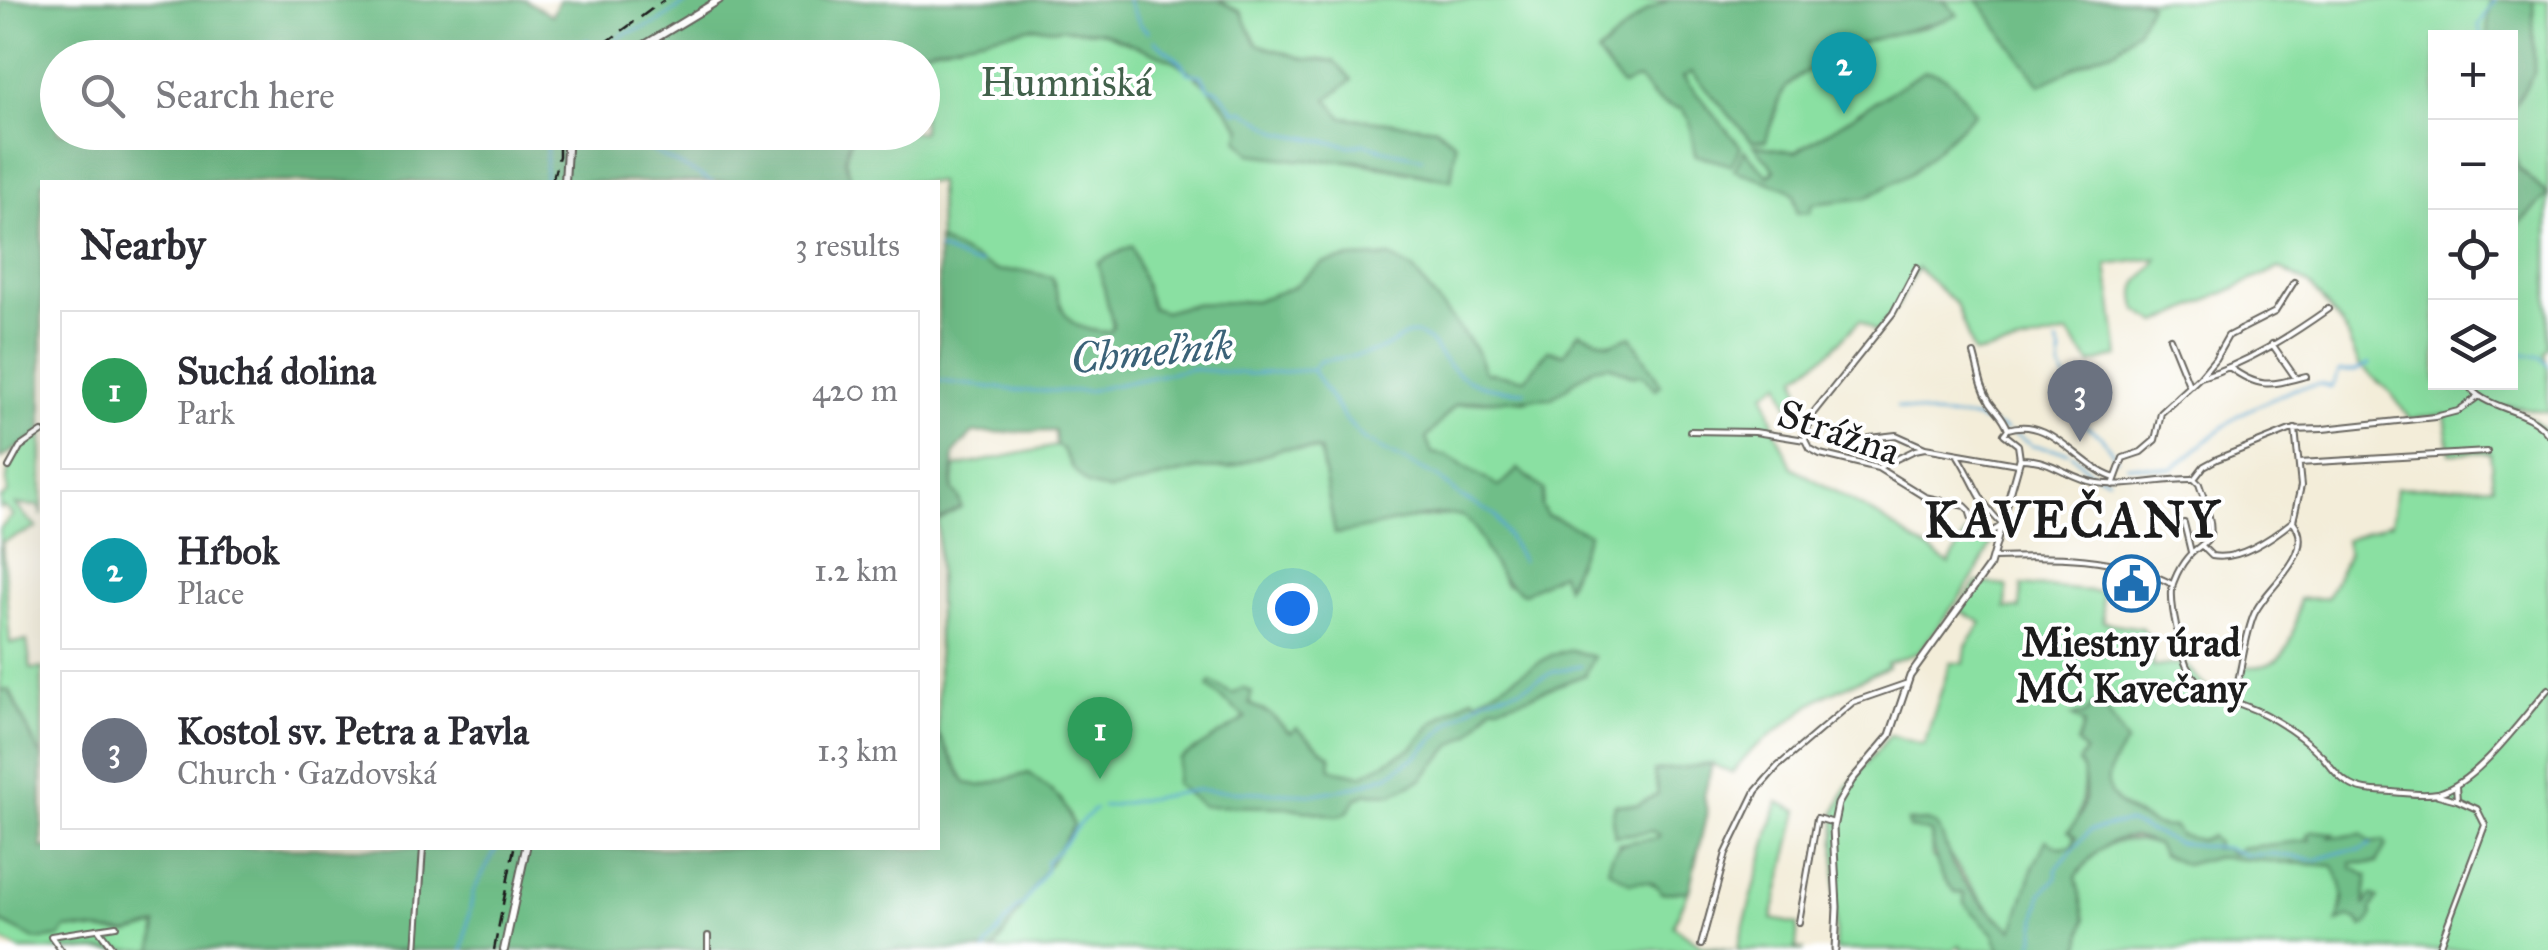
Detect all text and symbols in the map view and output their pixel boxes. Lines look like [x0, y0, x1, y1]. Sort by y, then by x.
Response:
map controls [2428, 30, 2518, 390]
button: + [2428, 30, 2518, 120]
pin: 2 [1812, 32, 1876, 114]
search box [40, 40, 940, 150]
park label: Humniská [980, 58, 1152, 107]
icon: search [75, 68, 130, 123]
text: Search here [155, 72, 335, 118]
button: − [2428, 120, 2518, 210]
button: locate [2428, 210, 2518, 300]
text: Nearby [80, 219, 205, 271]
text: 3 results [795, 226, 900, 265]
button: layers [2428, 300, 2518, 390]
water label: Chmeľník [1069, 319, 1236, 385]
text: Suchá dolina [177, 348, 376, 394]
pin: 3 [2048, 360, 2112, 442]
text: 1 [108, 371, 121, 410]
text: 420 m [812, 371, 898, 410]
street label: Strážna [1771, 388, 1907, 476]
text: Park [177, 394, 235, 433]
district label: KAVEČANY [1924, 488, 2222, 551]
text: Hŕbok [177, 528, 279, 574]
text: 2 [107, 551, 122, 590]
text: 1.2 km [814, 551, 898, 590]
public building icon: Miestny úrad MČ Kavečany [2101, 553, 2161, 613]
text: Place [177, 574, 244, 613]
your location [1267, 583, 1318, 634]
place label: Miestny úrad MČ Kavečany [2016, 618, 2247, 713]
pin: 1 [1068, 696, 1132, 779]
text: Kostol sv. Petra a Pavla [177, 708, 529, 754]
text: 3 [108, 731, 121, 770]
text: 1.3 km [817, 731, 898, 770]
text: Church · Gazdovská [177, 754, 437, 793]

